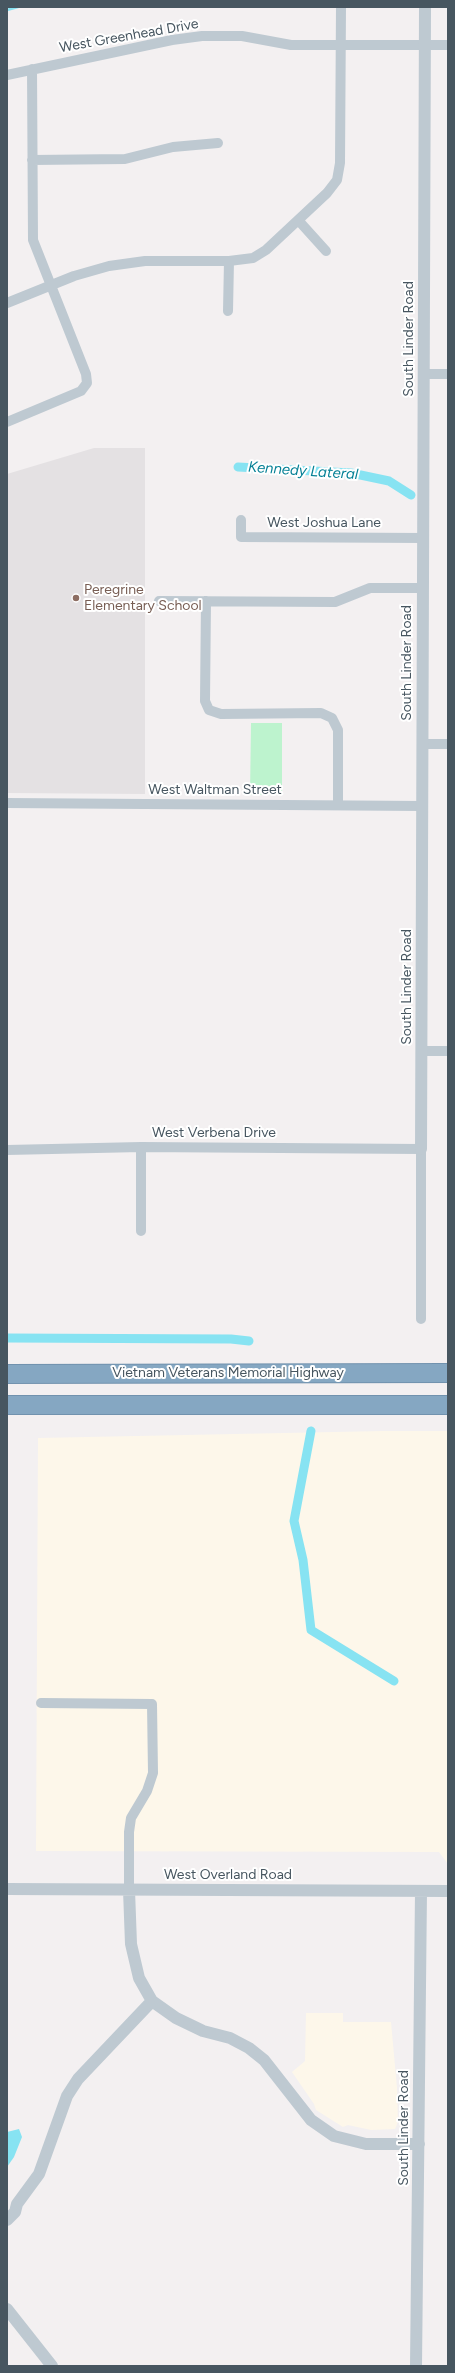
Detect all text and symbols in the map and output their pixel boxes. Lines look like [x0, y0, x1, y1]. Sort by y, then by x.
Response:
street label: West Greenhead Drive [58, 15, 200, 57]
street label: South Linder Road [401, 281, 417, 397]
water label: Kennedy Lateral [247, 458, 359, 484]
street label: West Joshua Lane [267, 515, 381, 531]
place label: Peregrine Elementary School [84, 582, 202, 614]
marker: Peregrine Elementary School [71, 593, 81, 603]
street label: South Linder Road [399, 605, 415, 721]
street label: West Waltman Street [148, 782, 282, 798]
street label: South Linder Road [399, 929, 415, 1045]
street label: West Verbena Drive [152, 1125, 276, 1141]
street label: Vietnam Veterans Memorial Highway [112, 1365, 344, 1381]
street label: West Overland Road [164, 1867, 292, 1883]
street label: South Linder Road [396, 2070, 412, 2186]

